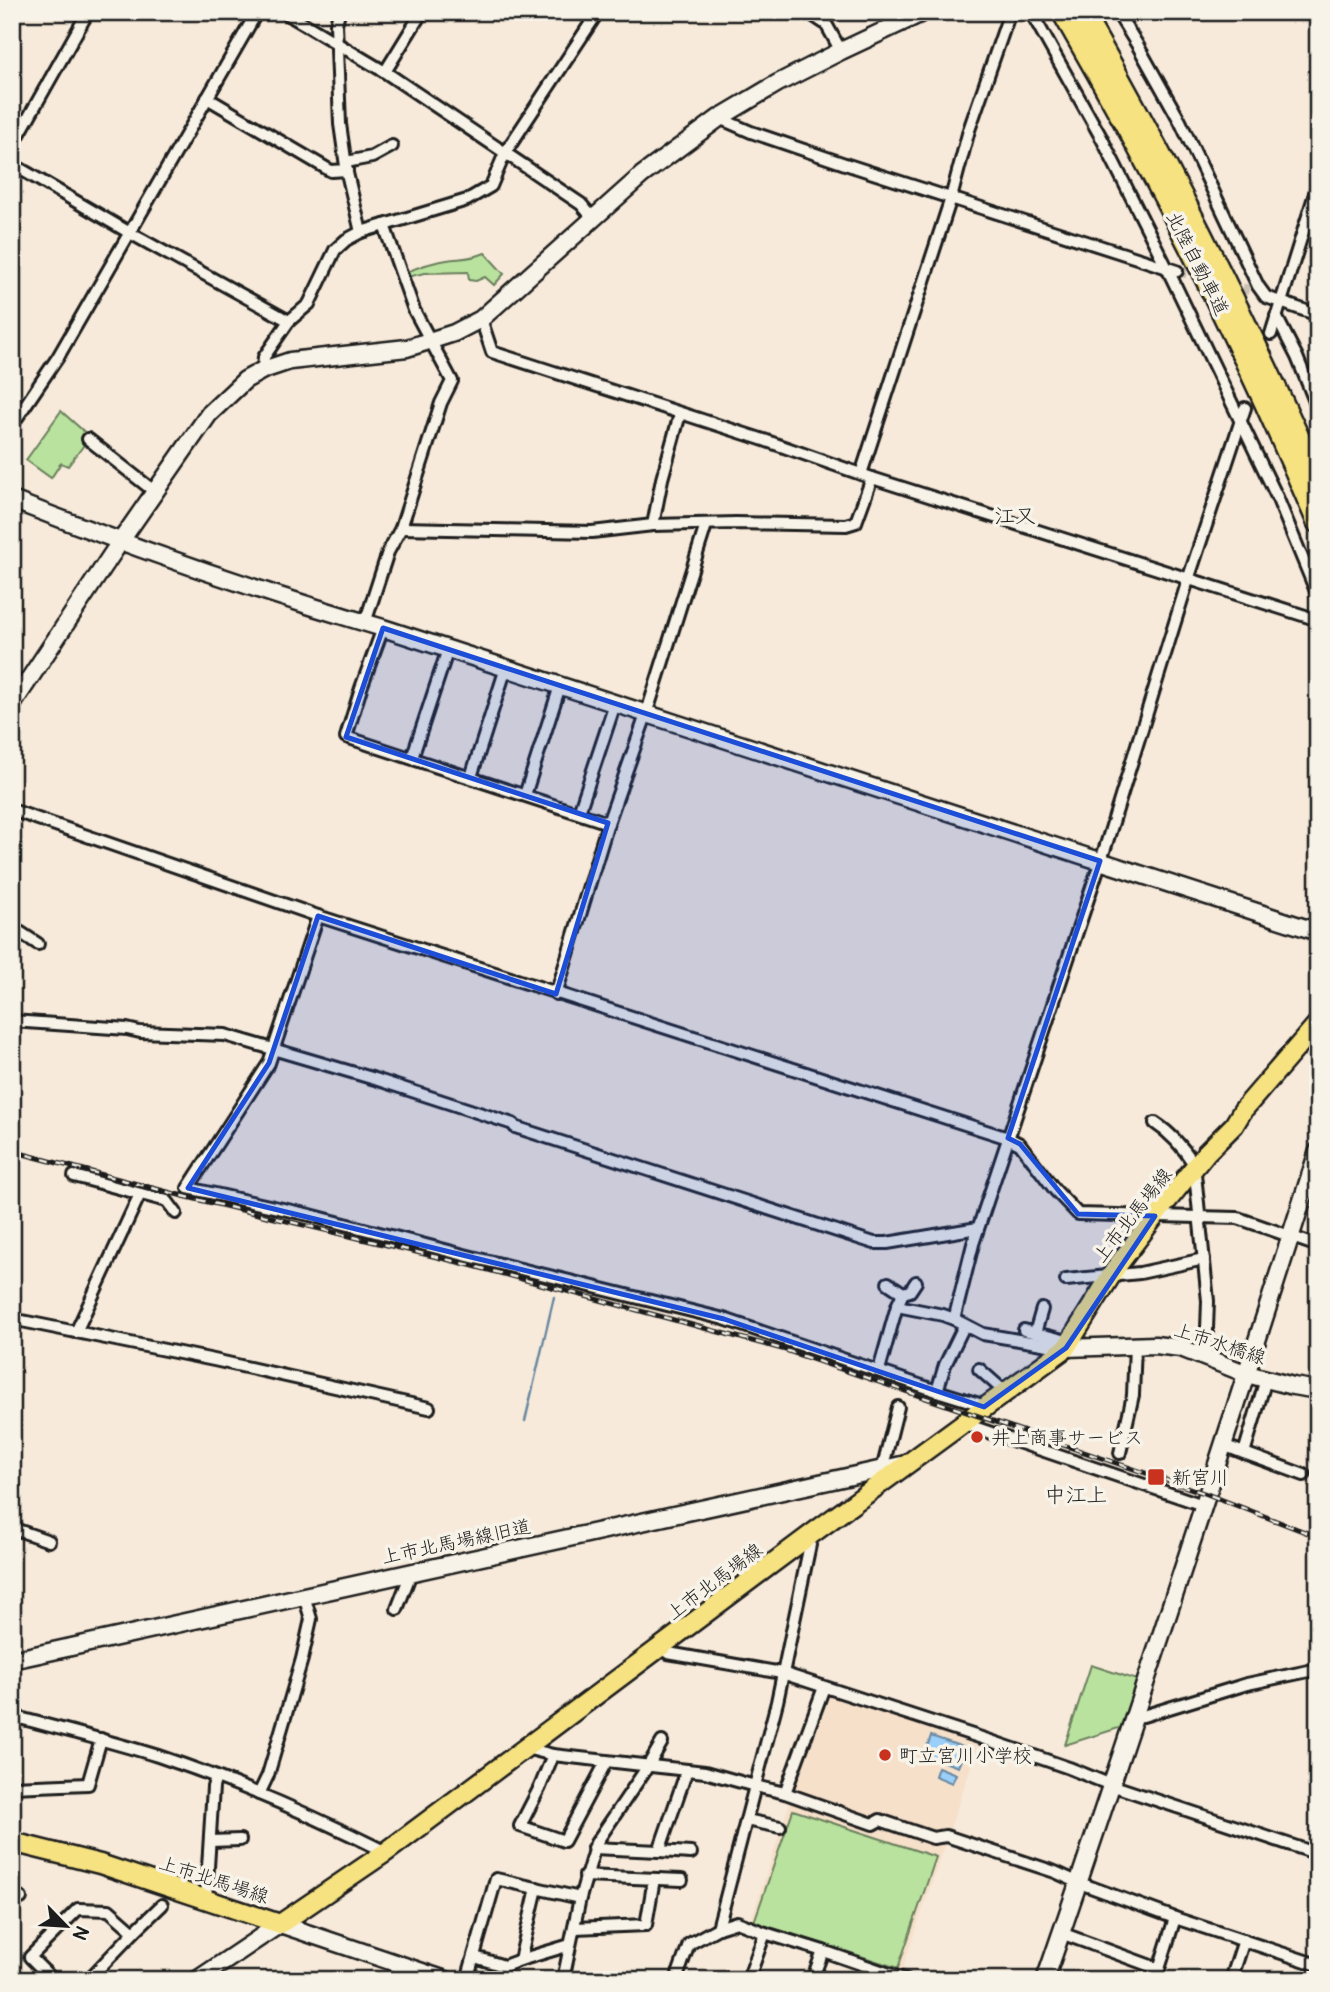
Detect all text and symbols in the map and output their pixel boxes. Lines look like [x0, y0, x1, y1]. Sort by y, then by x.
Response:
street label: 北陸自動車道 [1161, 207, 1234, 320]
district label: 江又 [994, 503, 1036, 530]
street label: 上市北馬場線 [1088, 1163, 1177, 1268]
street label: 上市水橋線 [1171, 1318, 1269, 1370]
place label: 井上商事サービス [991, 1426, 1143, 1450]
marker: 井上商事サービス [969, 1429, 985, 1445]
place label: 新宮川 [1172, 1466, 1229, 1490]
marker: 新宮川 [1146, 1467, 1166, 1487]
district label: 中江上 [1045, 1482, 1108, 1509]
street label: 上市北馬場線旧道 [379, 1514, 533, 1570]
street label: 上市北馬場線 [662, 1538, 767, 1626]
place label: 町立宮川小学校 [899, 1744, 1032, 1768]
marker: 町立宮川小学校 [877, 1747, 893, 1763]
street label: 上市北馬場線 [156, 1851, 272, 1909]
north arrow [32, 1890, 102, 1960]
text: N [67, 1922, 94, 1944]

